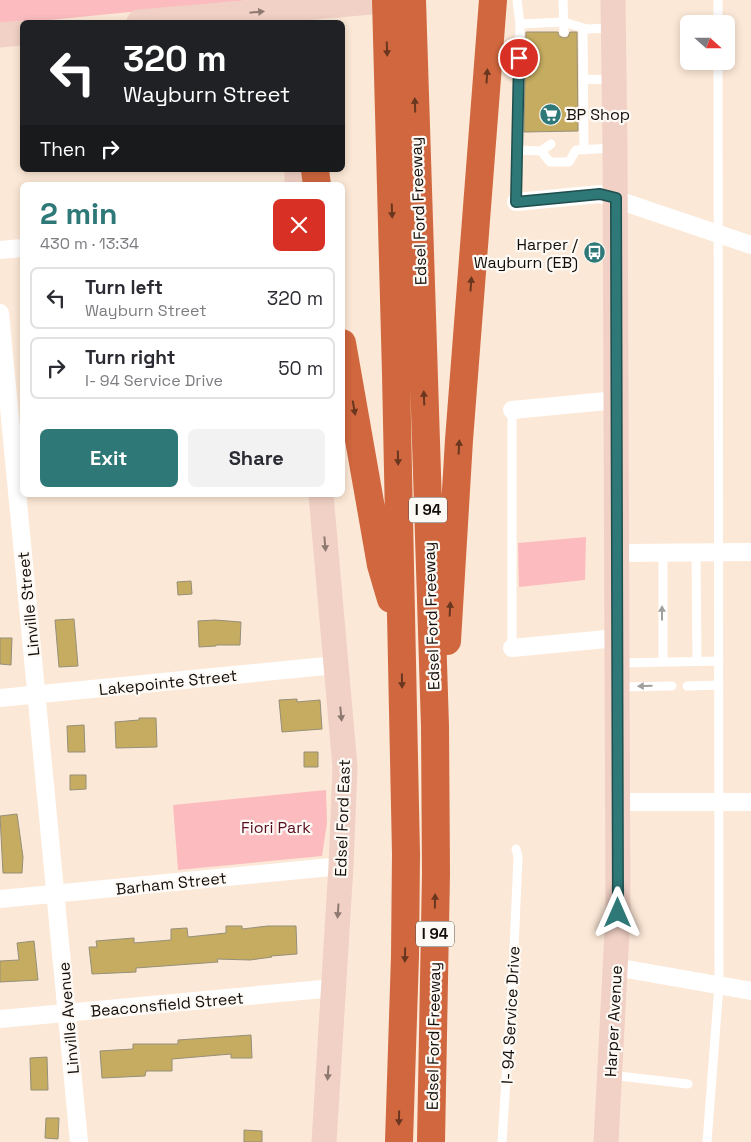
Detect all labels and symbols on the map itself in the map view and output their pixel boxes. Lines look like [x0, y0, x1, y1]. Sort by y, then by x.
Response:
one-way arrow [250, 8, 266, 16]
north arrow [680, 15, 735, 70]
pin [498, 37, 540, 79]
one-way arrow [383, 41, 391, 57]
one-way arrow [483, 68, 491, 84]
one-way arrow [411, 97, 419, 113]
supermarket icon: BP Shop [538, 102, 562, 126]
place label: BP Shop [566, 104, 630, 125]
street label: Edsel Ford Freeway [405, 136, 432, 286]
one-way arrow [388, 203, 396, 219]
place label: Harper / Wayburn (EB) [474, 234, 578, 273]
bus stop icon: Harper / Wayburn (EB) [582, 241, 606, 265]
one-way arrow [468, 276, 476, 292]
one-way arrow [420, 390, 428, 406]
one-way arrow [350, 400, 358, 416]
one-way arrow [455, 438, 463, 454]
one-way arrow [394, 450, 402, 466]
road number: I 94 [409, 498, 447, 522]
one-way arrow [321, 536, 329, 552]
street label: Edsel Ford Freeway [418, 541, 445, 691]
street label: Linville Street [13, 551, 44, 657]
one-way arrow [446, 600, 454, 616]
one-way arrow [658, 605, 666, 621]
street label: Lakepointe Street [98, 665, 238, 700]
one-way arrow [398, 673, 406, 689]
one-way arrow [636, 682, 652, 690]
one-way arrow [337, 706, 345, 722]
street label: Edsel Ford East [330, 759, 355, 877]
park label: Fiori Park [241, 817, 311, 838]
street label: Barham Street [114, 867, 228, 900]
position arrow [591, 886, 643, 938]
one-way arrow [432, 893, 440, 909]
one-way arrow [334, 903, 342, 919]
road number: I 94 [416, 922, 454, 946]
street label: I- 94 Service Drive [496, 946, 525, 1085]
one-way arrow [401, 947, 409, 963]
street label: Linville Avenue [53, 961, 84, 1075]
street label: Edsel Ford Freeway [422, 962, 445, 1110]
street label: Harper Avenue [600, 965, 627, 1077]
street label: Beaconsfield Street [89, 987, 245, 1022]
one-way arrow [324, 1065, 332, 1081]
one-way arrow [395, 1110, 403, 1126]

